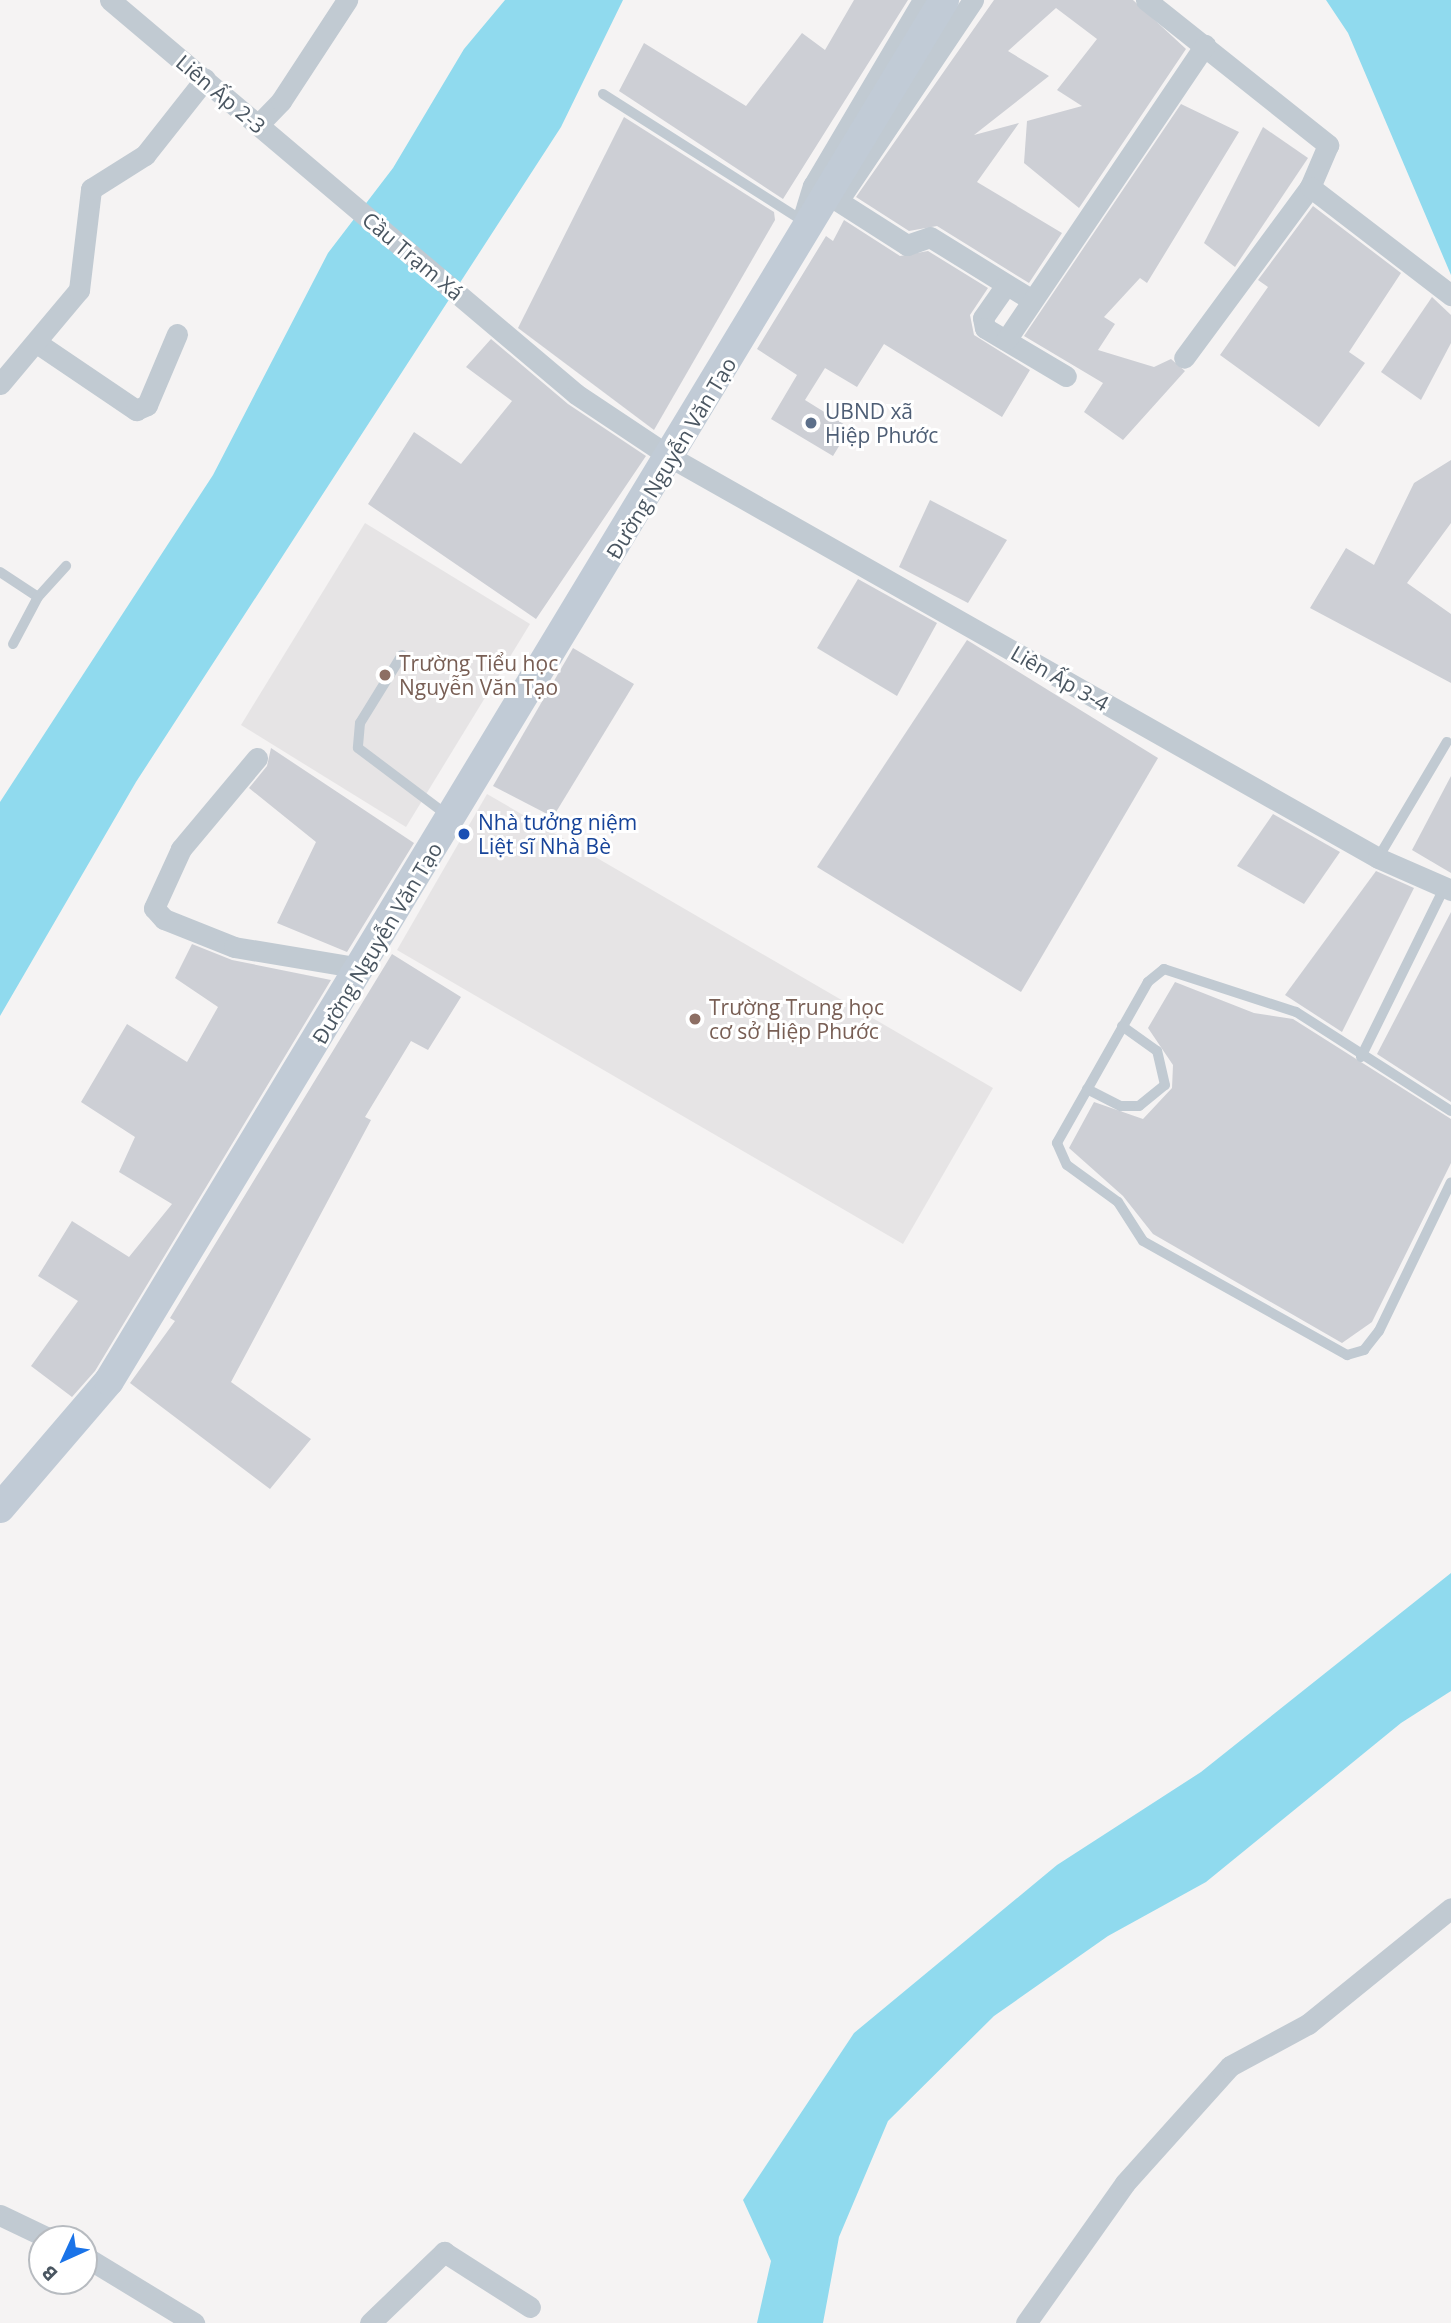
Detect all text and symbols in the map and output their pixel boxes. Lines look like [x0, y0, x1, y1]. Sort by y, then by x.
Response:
street label: Liên Ấp 2-3 [171, 49, 271, 139]
street label: Cầu Trạm Xá [358, 207, 468, 305]
street label: Đường Nguyễn Văn Tạo [601, 353, 741, 563]
place label: UBND xã Hiệp Phước [825, 398, 938, 448]
marker: UBND xã Hiệp Phước [803, 415, 819, 431]
street label: Liên Ấp 3-4 [1007, 640, 1113, 716]
place label: Trường Tiểu học Nguyễn Văn Tạo [399, 650, 558, 700]
marker: Trường Tiểu học Nguyễn Văn Tạo [377, 667, 393, 683]
place label: Nhà tưởng niệm Liệt sĩ Nhà Bè [478, 809, 637, 859]
marker: Nhà tưởng niệm Liệt sĩ Nhà Bè [456, 826, 472, 842]
street label: Đường Nguyễn Văn Tạo [307, 838, 447, 1048]
place label: Trường Trung học cơ sở Hiệp Phước [709, 994, 884, 1044]
marker: Trường Trung học cơ sở Hiệp Phước [687, 1011, 703, 1027]
north arrow [28, 2225, 98, 2295]
text: B [36, 2260, 63, 2287]

